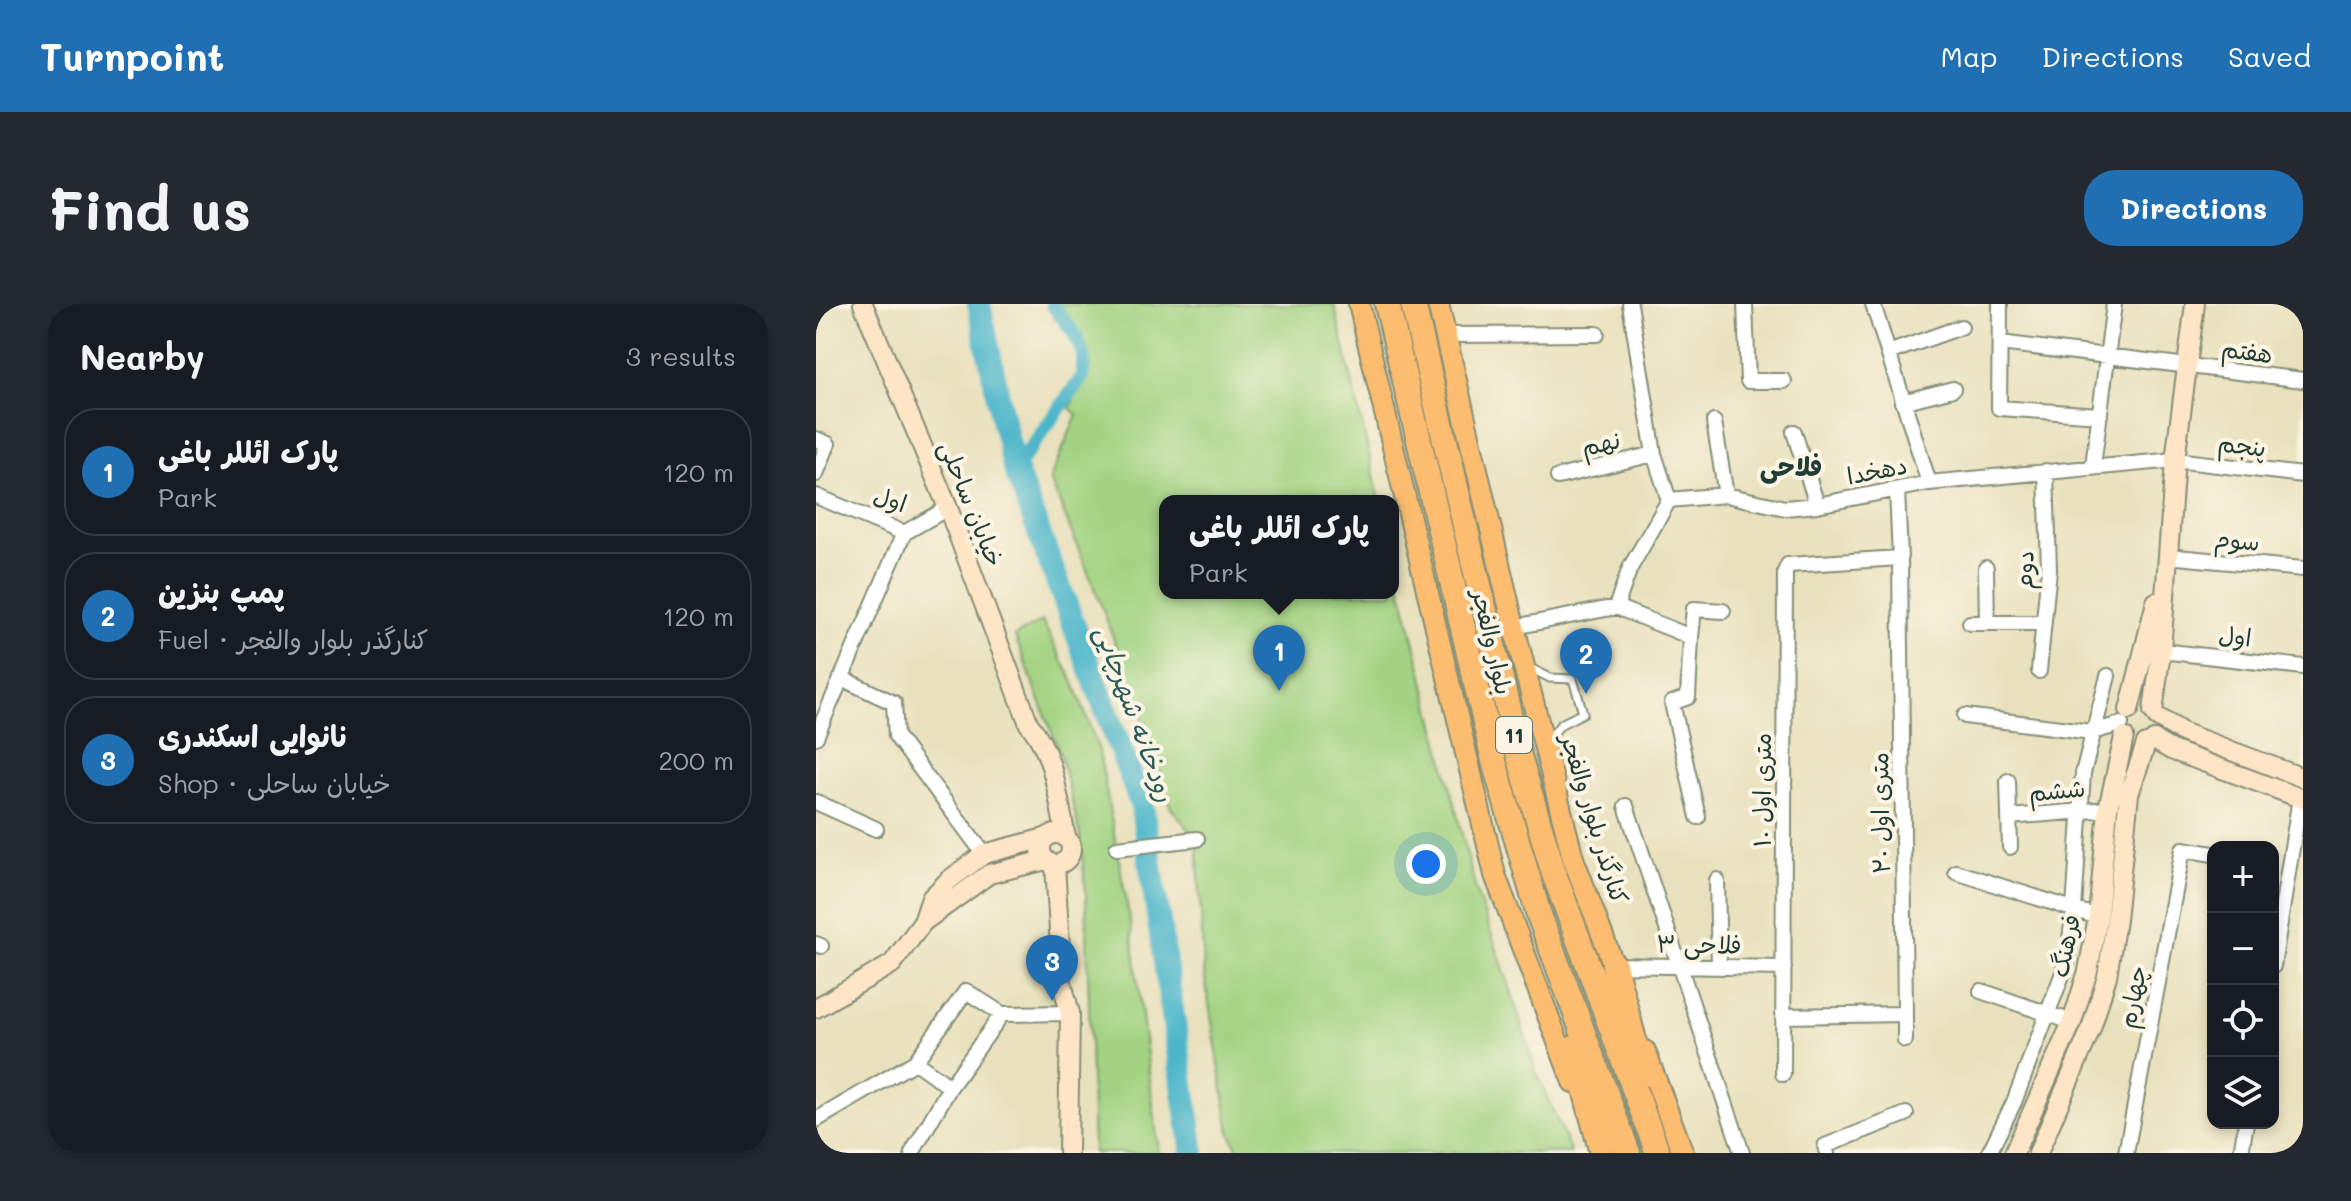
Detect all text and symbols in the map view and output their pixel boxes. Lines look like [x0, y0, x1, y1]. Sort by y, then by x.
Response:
text: Turnpoint [40, 31, 224, 81]
text: Map [1941, 38, 1998, 74]
text: Directions [2042, 38, 2184, 74]
text: Saved [2228, 38, 2311, 74]
button: Directions [2084, 170, 2303, 246]
text: Find us [48, 172, 251, 245]
street label: هفتم [2219, 332, 2275, 373]
text: Nearby [80, 334, 205, 379]
text: 3 results [626, 339, 736, 373]
street label: نهم [1578, 423, 1624, 466]
street label: پنجم [2216, 426, 2268, 467]
text: پارک ائللر باغی [158, 431, 338, 471]
street label: خیابان ساحلی [932, 436, 1012, 571]
district label: فلاحی [1760, 449, 1822, 484]
street label: دهخدا [1844, 449, 1910, 491]
text: 1 [102, 455, 114, 489]
text: 120 m [663, 455, 734, 489]
street label: اول [870, 479, 911, 518]
text: Park [158, 480, 217, 514]
popup [1159, 495, 1399, 599]
text: پارک ائللر باغی [1189, 506, 1369, 546]
street label: سوم [2213, 522, 2261, 561]
street label: دوم [2007, 550, 2045, 590]
text: Park [1189, 555, 1248, 589]
text: پمپ بنزین [158, 571, 285, 611]
street label: بلوار والفجر [1465, 584, 1521, 698]
text: 2 [101, 599, 115, 633]
text: 120 m [663, 599, 734, 633]
street label: اول [2217, 618, 2253, 653]
water label: رودخانه شهرچایی [1087, 621, 1184, 807]
text: Fuel · کنارگذر بلوار والفجر [158, 622, 429, 656]
pin: 1 [1253, 625, 1305, 691]
pin: 2 [1560, 628, 1612, 694]
text: نانوایی اسکندری [158, 715, 349, 755]
road number: 11 [1496, 717, 1532, 753]
street label: کنارگذر بلوار والفجر [1553, 728, 1636, 908]
street label: ۱۰ متری اول [1746, 733, 1777, 847]
text: 3 [100, 743, 116, 777]
text: 200 m [658, 743, 734, 777]
street label: ۲۰ متری اول [1863, 752, 1896, 874]
text: Shop · خیابان ساحلی [158, 766, 391, 800]
street label: ششم [2027, 772, 2087, 811]
map controls [2207, 841, 2279, 1129]
button: + [2207, 841, 2279, 913]
your location [1406, 844, 1446, 884]
street label: فرهنگ [2043, 911, 2086, 980]
button: − [2207, 913, 2279, 985]
street label: فلاحی ۳ [1656, 927, 1742, 961]
pin: 3 [1026, 935, 1078, 1001]
street label: چهارم [2110, 963, 2157, 1032]
button: locate [2207, 985, 2279, 1057]
button: layers [2207, 1057, 2279, 1129]

